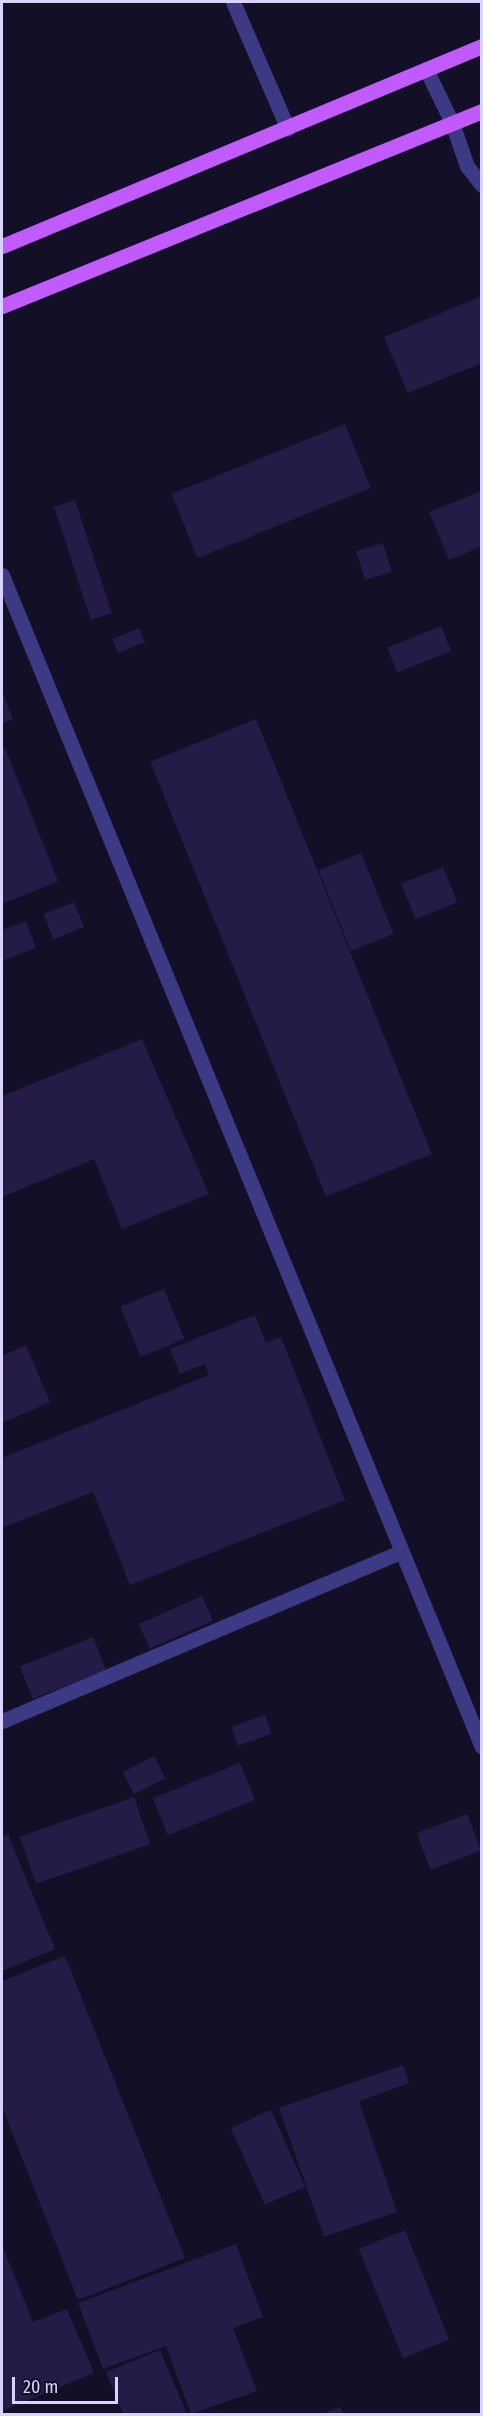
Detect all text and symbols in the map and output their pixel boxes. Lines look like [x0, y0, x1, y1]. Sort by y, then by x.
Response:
scale bar [15, 2365, 122, 2403]
text: 20 m [23, 2376, 58, 2398]

